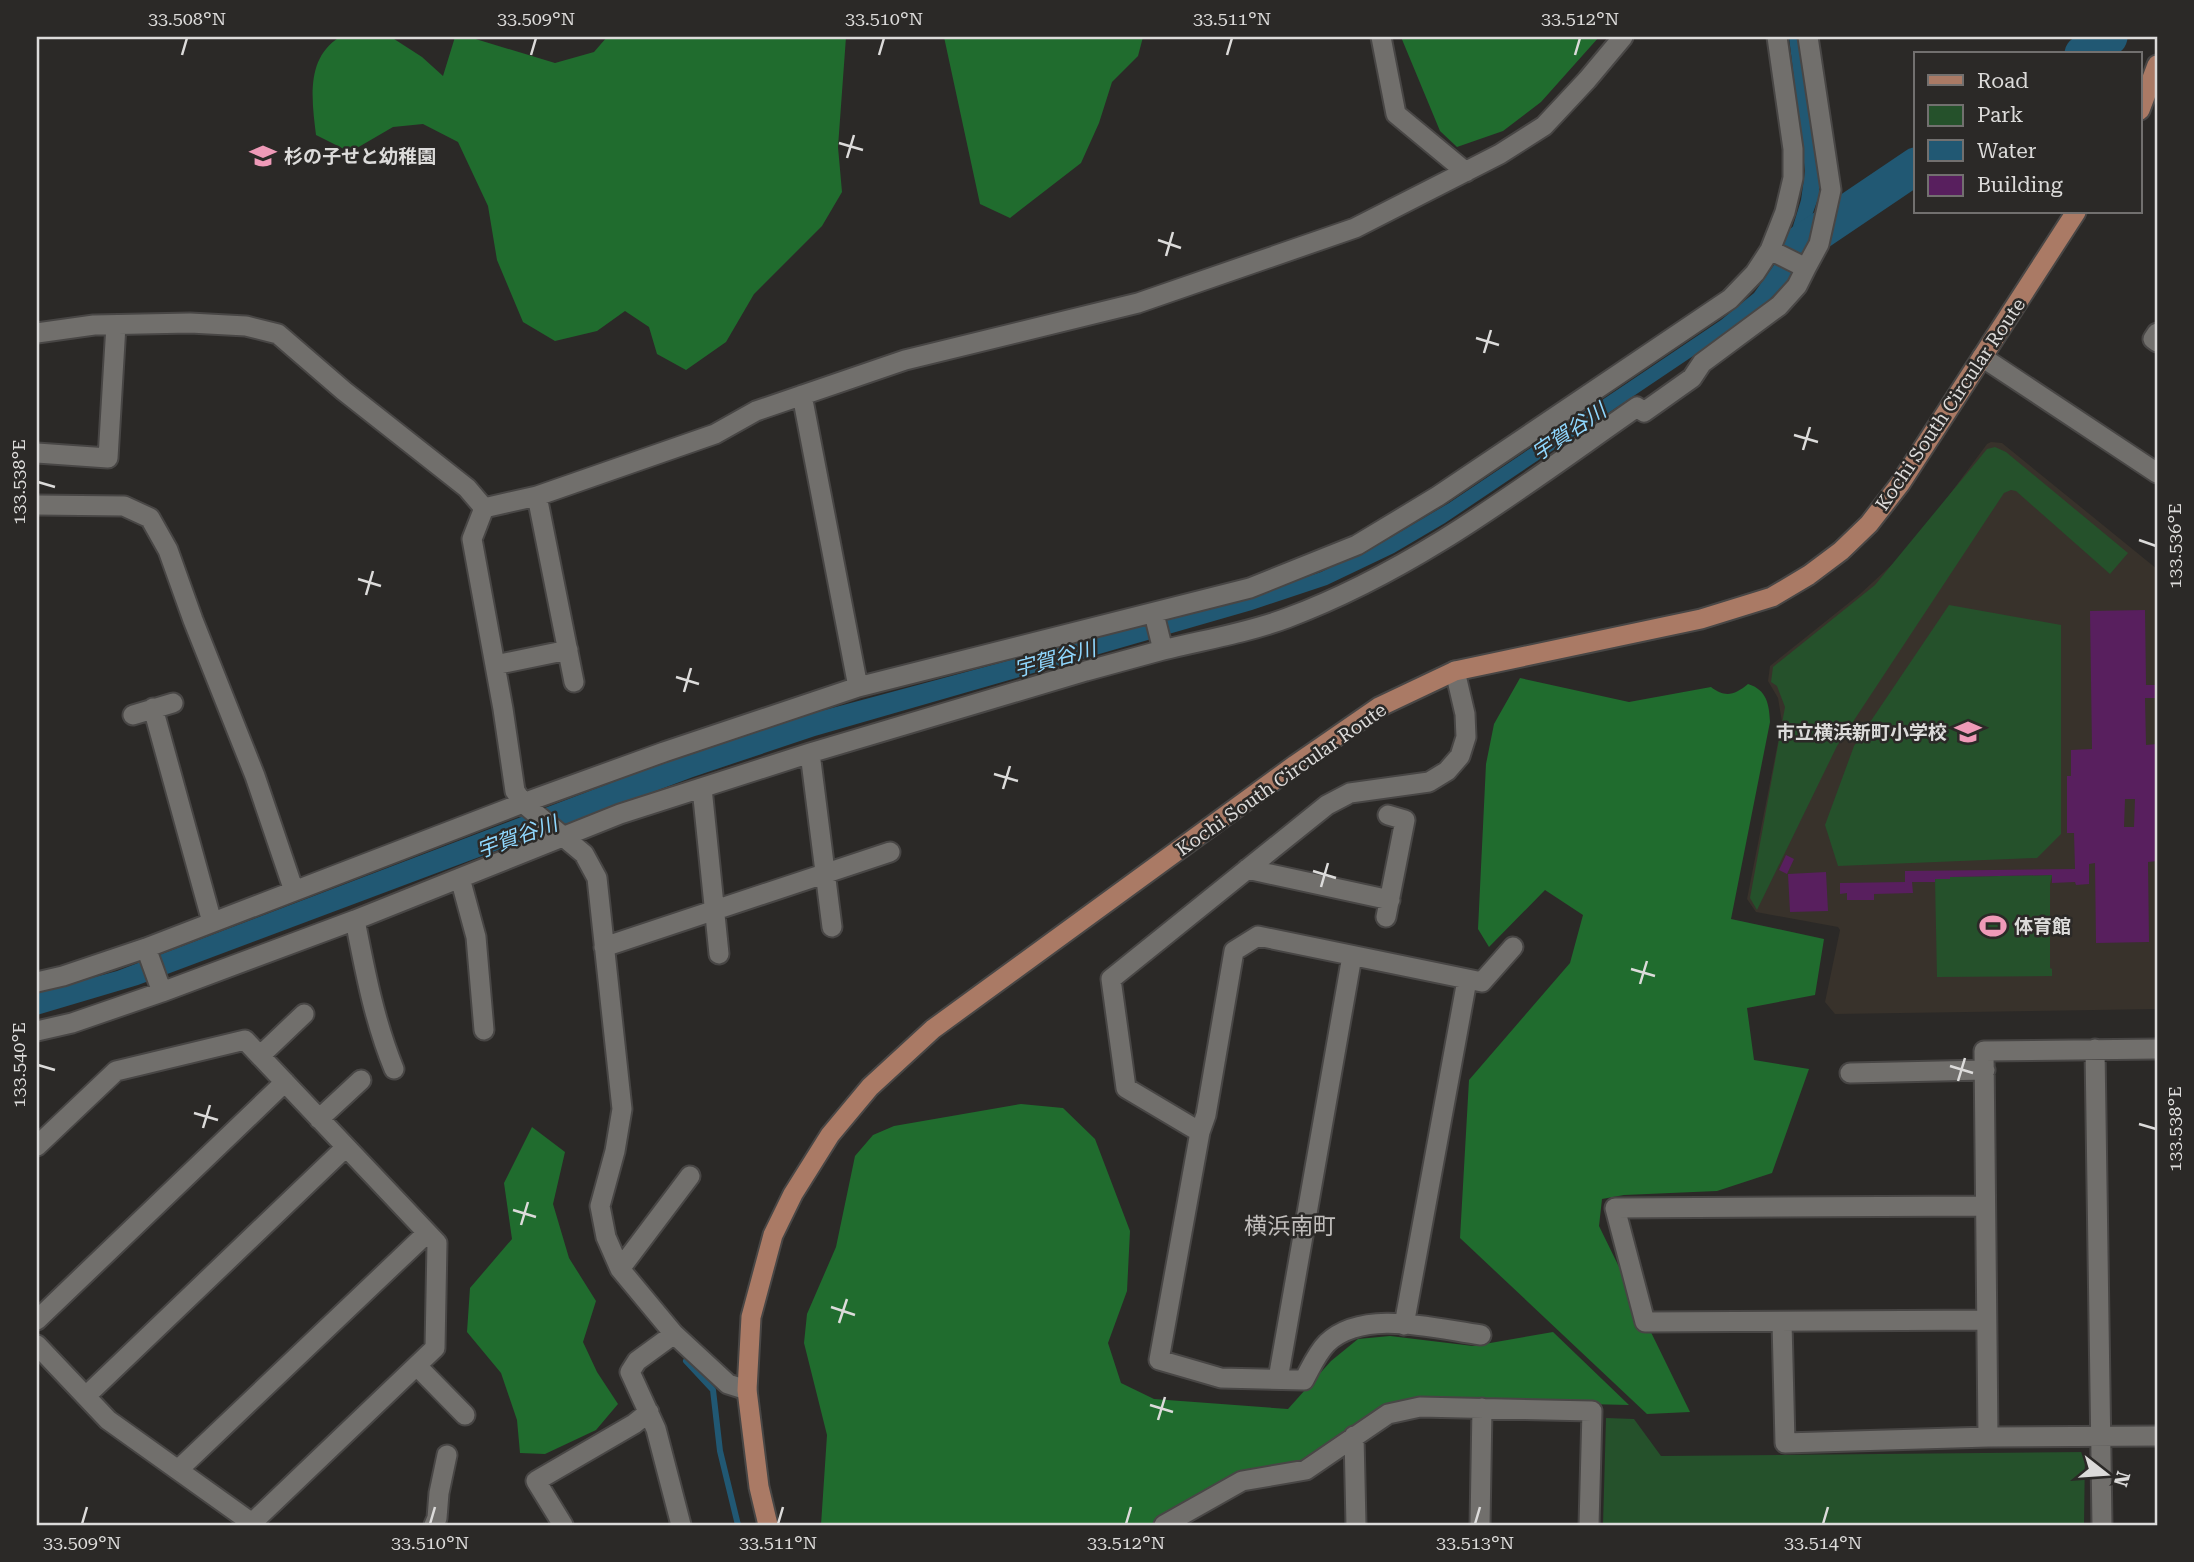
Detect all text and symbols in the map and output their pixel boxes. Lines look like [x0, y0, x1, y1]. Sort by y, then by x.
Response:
text: 33.508°N [148, 8, 226, 29]
text: 33.509°N [497, 8, 575, 29]
text: 33.510°N [845, 8, 923, 29]
text: 33.511°N [1193, 8, 1271, 29]
text: 33.512°N [1541, 8, 1619, 29]
legend [1914, 52, 2142, 214]
text: Road [1977, 69, 2029, 93]
text: Park [1977, 103, 2023, 127]
text: Water [1977, 139, 2037, 163]
school or university icon: 杉の子せと幼稚園 [248, 141, 278, 171]
place label: 杉の子せと幼稚園 [284, 145, 436, 168]
text: Building [1977, 173, 2063, 197]
street label: Kochi South Circular Route [1871, 294, 2030, 515]
water label: 宇賀谷川 [1527, 397, 1612, 465]
text: 133.538°E [8, 439, 29, 525]
text: 133.536°E [2164, 503, 2185, 589]
water label: 宇賀谷川 [1011, 636, 1101, 681]
street label: Kochi South Circular Route [1172, 698, 1391, 861]
school or university icon: 市立横浜新町小学校 [1953, 717, 1983, 747]
place label: 市立横浜新町小学校 [1776, 721, 1947, 744]
water label: 宇賀谷川 [473, 811, 562, 863]
sports icon: 体育館 [1978, 911, 2008, 941]
place label: 体育館 [2014, 915, 2071, 938]
text: 133.540°E [8, 1022, 29, 1108]
text: 133.538°E [2164, 1086, 2185, 1172]
district label: 横浜南町 [1244, 1213, 1336, 1240]
north arrow [2072, 1440, 2142, 1510]
text: N [2109, 1468, 2135, 1490]
text: 33.509°N [43, 1532, 121, 1553]
text: 33.510°N [391, 1532, 469, 1553]
text: 33.511°N [739, 1532, 817, 1553]
text: 33.512°N [1087, 1532, 1165, 1553]
text: 33.513°N [1436, 1532, 1514, 1553]
text: 33.514°N [1784, 1532, 1862, 1553]

